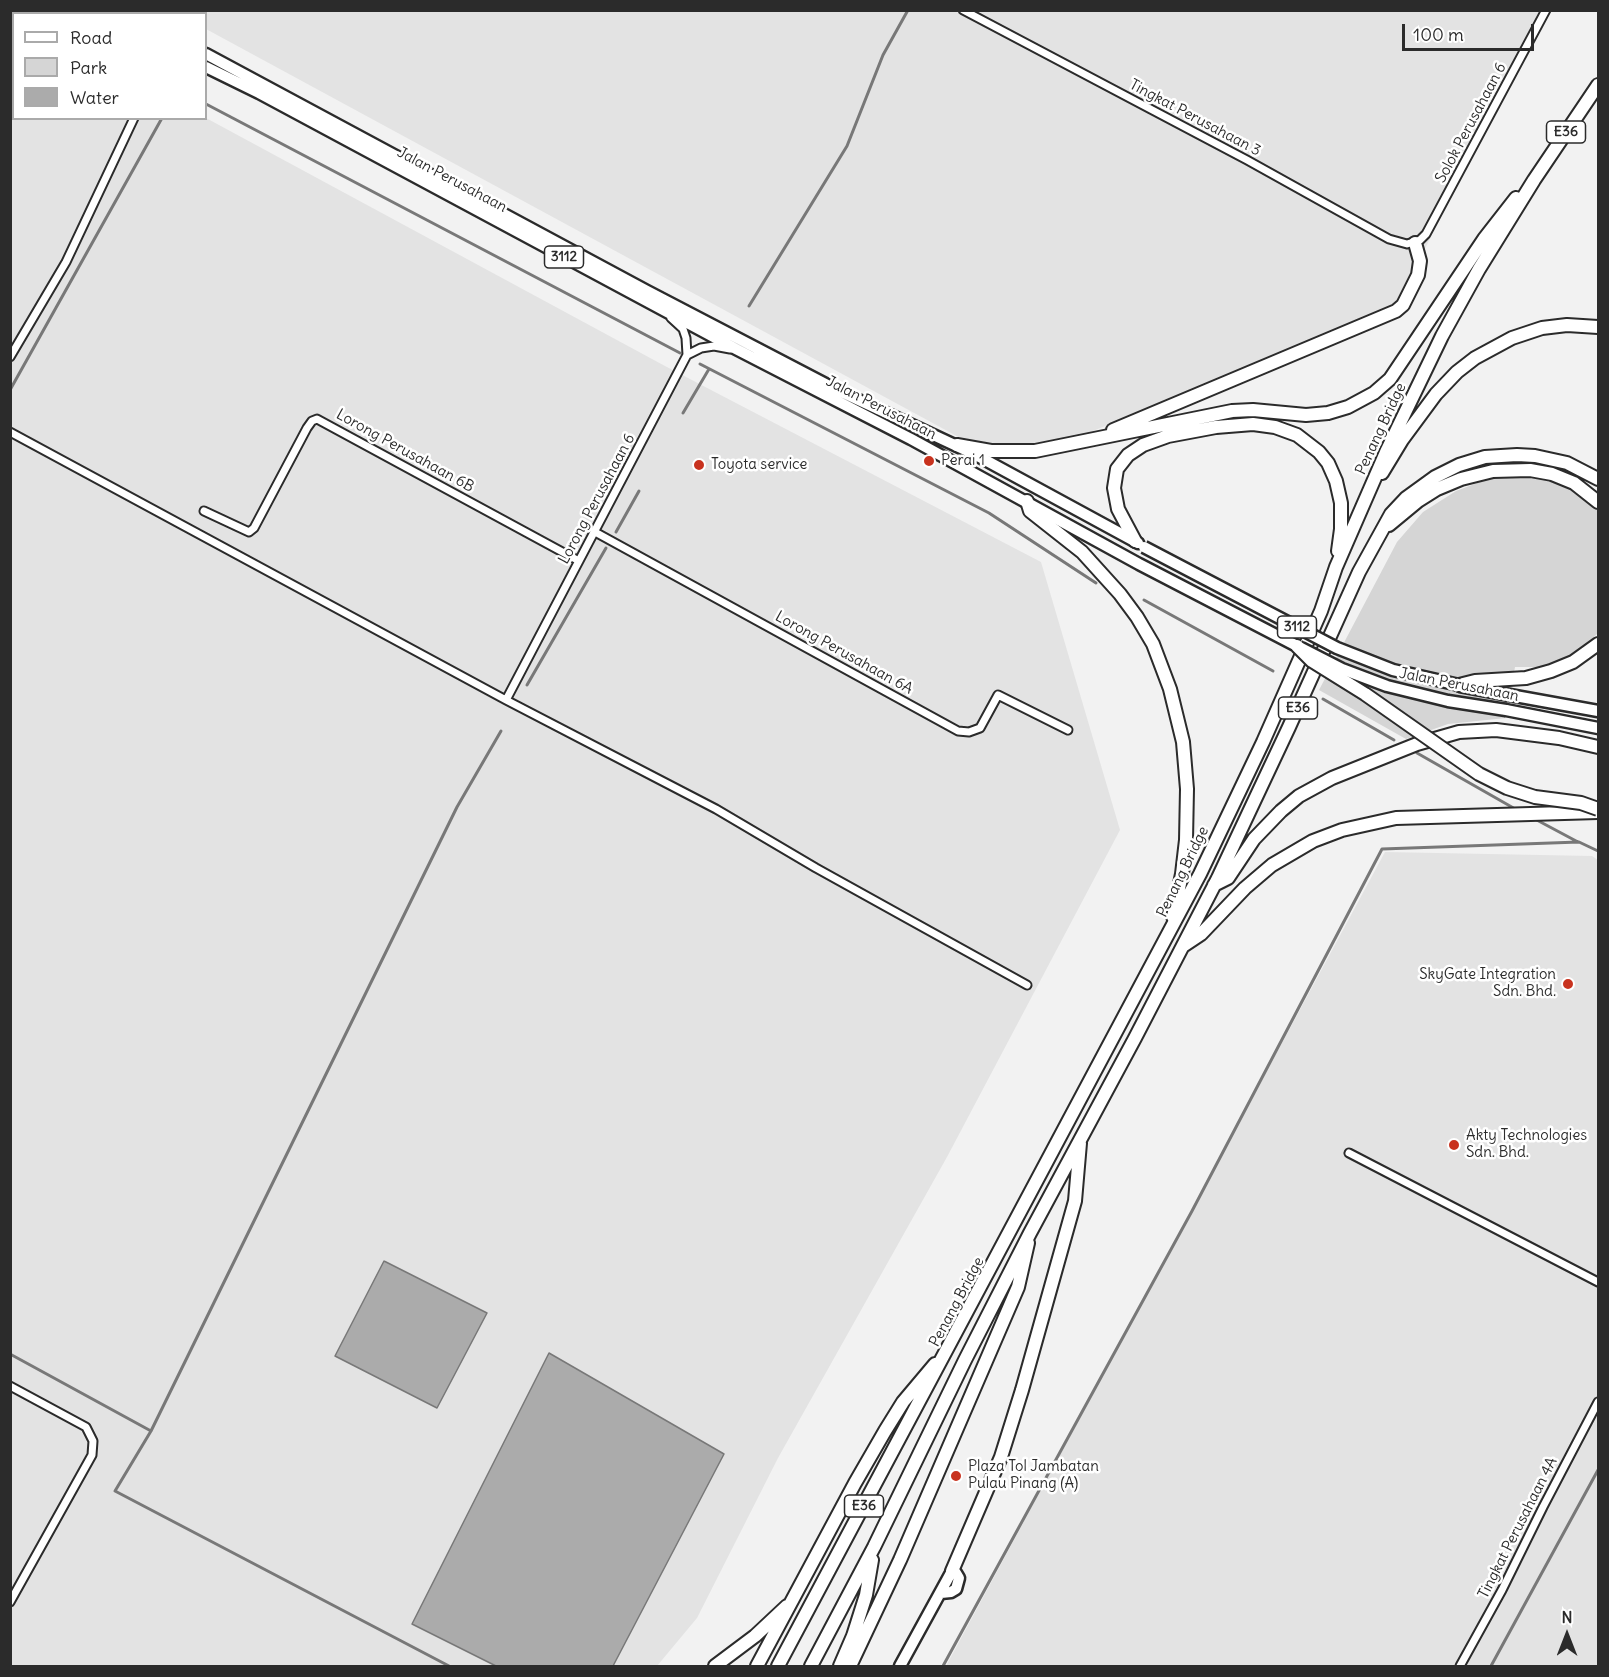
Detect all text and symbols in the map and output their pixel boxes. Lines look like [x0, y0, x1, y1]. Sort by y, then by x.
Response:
legend [12, 12, 207, 120]
scale bar [1405, 12, 1537, 50]
text: 100 m [1413, 23, 1464, 46]
text: Road [70, 26, 112, 49]
text: Park [70, 56, 107, 79]
street label: Solok Perusahaan 6 [1432, 60, 1510, 186]
street label: Tingkat Perusahaan 3 [1126, 76, 1264, 160]
text: Water [70, 86, 119, 109]
road number: E36 [1546, 121, 1586, 143]
street label: Jalan Perusahaan [394, 144, 510, 216]
road number: 3112 [544, 246, 584, 268]
street label: Jalan Perusahaan [823, 372, 939, 444]
street label: Penang Bridge [1352, 380, 1410, 478]
street label: Lorong Perusahaan 6B [333, 406, 477, 496]
street label: Lorong Perusahaan 6 [555, 431, 639, 567]
place label: Perai 1 [941, 452, 985, 470]
marker: Perai 1 [922, 454, 936, 468]
place label: Toyota service [711, 456, 807, 474]
marker: Toyota service [692, 458, 706, 472]
street label: Lorong Perusahaan 6A [772, 608, 916, 698]
road number: 3112 [1278, 616, 1316, 638]
street label: Jalan Perusahaan [1398, 665, 1520, 705]
road number: E36 [1278, 697, 1318, 719]
street label: Penang Bridge [1153, 824, 1213, 920]
place label: SkyGate Integration Sdn. Bhd. [1419, 966, 1556, 1001]
marker: SkyGate Integration Sdn. Bhd. [1561, 977, 1575, 991]
place label: Akty Technologies Sdn. Bhd. [1466, 1127, 1587, 1162]
marker: Akty Technologies Sdn. Bhd. [1447, 1138, 1461, 1152]
street label: Penang Bridge [926, 1254, 988, 1350]
street label: Tingkat Perusahaan 4A [1475, 1454, 1561, 1602]
place label: Plaza Tol Jambatan Pulau Pinang (A) [968, 1458, 1099, 1493]
marker: Plaza Tol Jambatan Pulau Pinang (A) [949, 1469, 963, 1483]
road number: E36 [844, 1495, 884, 1517]
north arrow [1537, 1605, 1597, 1665]
text: N [1561, 1607, 1573, 1627]

